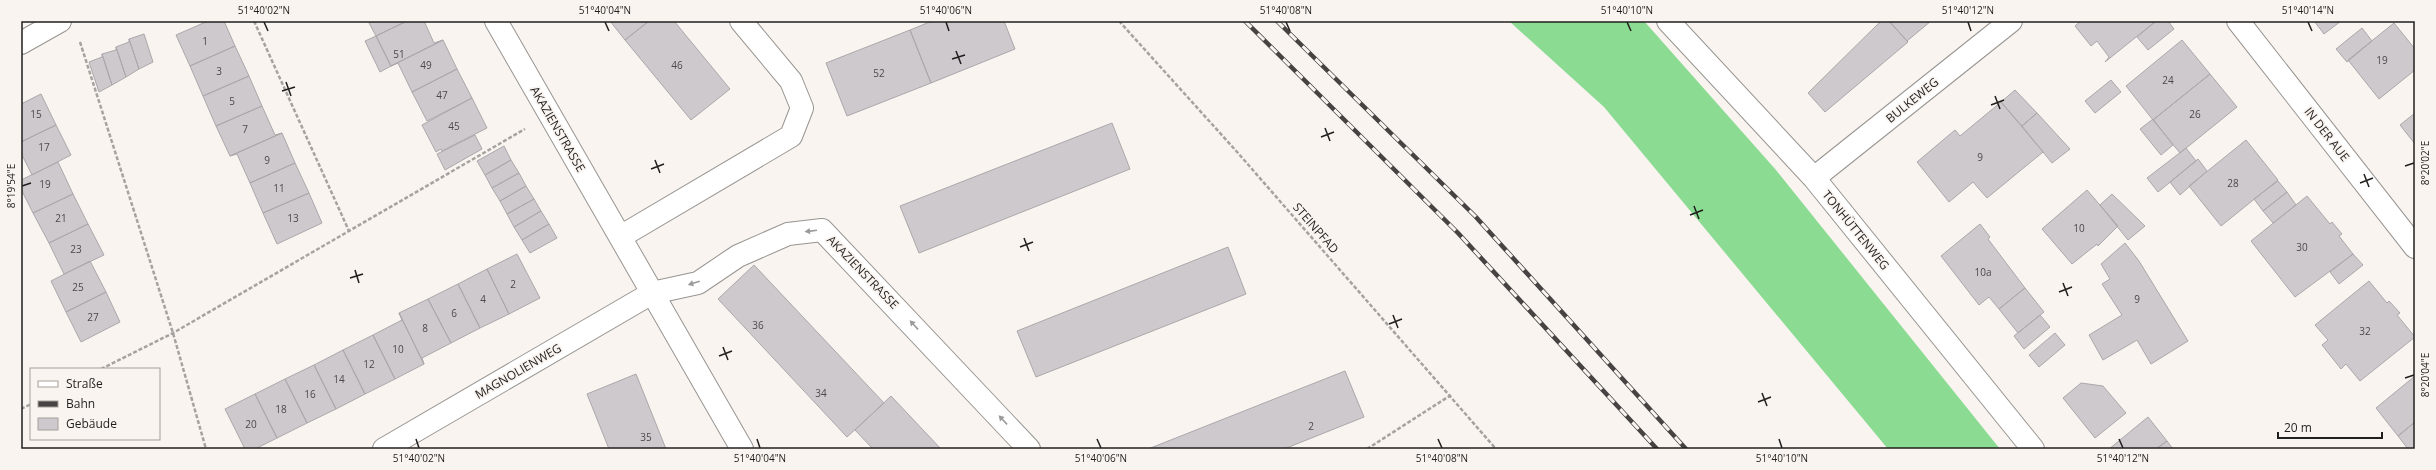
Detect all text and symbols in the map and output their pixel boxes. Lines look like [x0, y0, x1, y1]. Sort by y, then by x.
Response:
text: 51°40'02"N [238, 3, 290, 17]
text: 51°40'04"N [579, 3, 631, 17]
text: 51°40'06"N [920, 3, 972, 17]
text: 51°40'08"N [1260, 3, 1312, 17]
text: 51°40'10"N [1601, 3, 1653, 17]
text: 51°40'12"N [1942, 3, 1994, 17]
text: 51°40'14"N [2282, 3, 2334, 17]
house number: 1 [202, 34, 208, 48]
house number: 51 [393, 47, 405, 61]
house number: 19 [2376, 53, 2388, 67]
house number: 49 [420, 58, 432, 72]
house number: 46 [671, 58, 683, 72]
house number: 3 [216, 64, 222, 78]
house number: 52 [873, 66, 885, 80]
street label: BULKEWEG [1882, 73, 1942, 127]
house number: 24 [2162, 73, 2174, 87]
street label: AKAZIENSTRASSE [527, 83, 589, 175]
house number: 47 [436, 88, 448, 102]
house number: 5 [229, 94, 235, 108]
street label: IN DER AUE [2300, 103, 2354, 165]
house number: 15 [30, 107, 42, 121]
house number: 26 [2189, 107, 2201, 121]
house number: 45 [448, 119, 460, 133]
house number: 7 [242, 122, 248, 136]
house number: 17 [38, 140, 50, 154]
text: 8°20'02"E [2418, 141, 2432, 185]
house number: 9 [1977, 150, 1983, 164]
house number: 9 [264, 153, 270, 167]
text: 8°19'54"E [4, 164, 18, 208]
house number: 28 [2227, 176, 2239, 190]
house number: 19 [39, 177, 51, 191]
house number: 11 [273, 181, 285, 195]
street label: TONHÜTTENWEG [1819, 187, 1893, 273]
street label: STEINPFAD [1289, 199, 1343, 257]
house number: 21 [55, 211, 67, 225]
house number: 13 [287, 211, 299, 225]
house number: 10 [2073, 221, 2085, 235]
one-way arrow [805, 228, 817, 234]
street label: AKAZIENSTRASSE [823, 231, 903, 313]
house number: 30 [2296, 240, 2308, 254]
house number: 23 [70, 242, 82, 256]
house number: 10a [1975, 265, 1992, 279]
house number: 2 [510, 277, 516, 291]
house number: 25 [72, 280, 84, 294]
one-way arrow [687, 280, 699, 286]
house number: 4 [480, 292, 486, 306]
house number: 9 [2134, 292, 2140, 306]
house number: 6 [451, 306, 457, 320]
house number: 27 [87, 310, 99, 324]
house number: 36 [752, 318, 764, 332]
one-way arrow [909, 320, 919, 330]
house number: 8 [422, 321, 428, 335]
house number: 32 [2359, 324, 2371, 338]
street label: MAGNOLIENWEG [472, 339, 564, 403]
house number: 10 [392, 342, 404, 356]
text: 8°20'04"E [2418, 353, 2432, 397]
house number: 12 [363, 357, 375, 371]
legend [30, 368, 160, 440]
house number: 14 [333, 372, 345, 386]
text: Straße [66, 375, 103, 392]
house number: 34 [815, 386, 827, 400]
house number: 16 [304, 387, 316, 401]
text: Bahn [66, 395, 95, 412]
house number: 18 [275, 402, 287, 416]
scale bar [2278, 414, 2382, 440]
text: Gebäude [66, 415, 117, 432]
one-way arrow [998, 415, 1007, 426]
house number: 20 [245, 417, 257, 431]
house number: 2 [1308, 419, 1314, 433]
text: 20 m [2284, 419, 2312, 436]
house number: 35 [640, 430, 652, 444]
text: 51°40'02"N [393, 451, 445, 465]
text: 51°40'04"N [734, 451, 786, 465]
text: 51°40'06"N [1075, 451, 1127, 465]
text: 51°40'08"N [1416, 451, 1468, 465]
text: 51°40'10"N [1756, 451, 1808, 465]
text: 51°40'12"N [2097, 451, 2149, 465]

